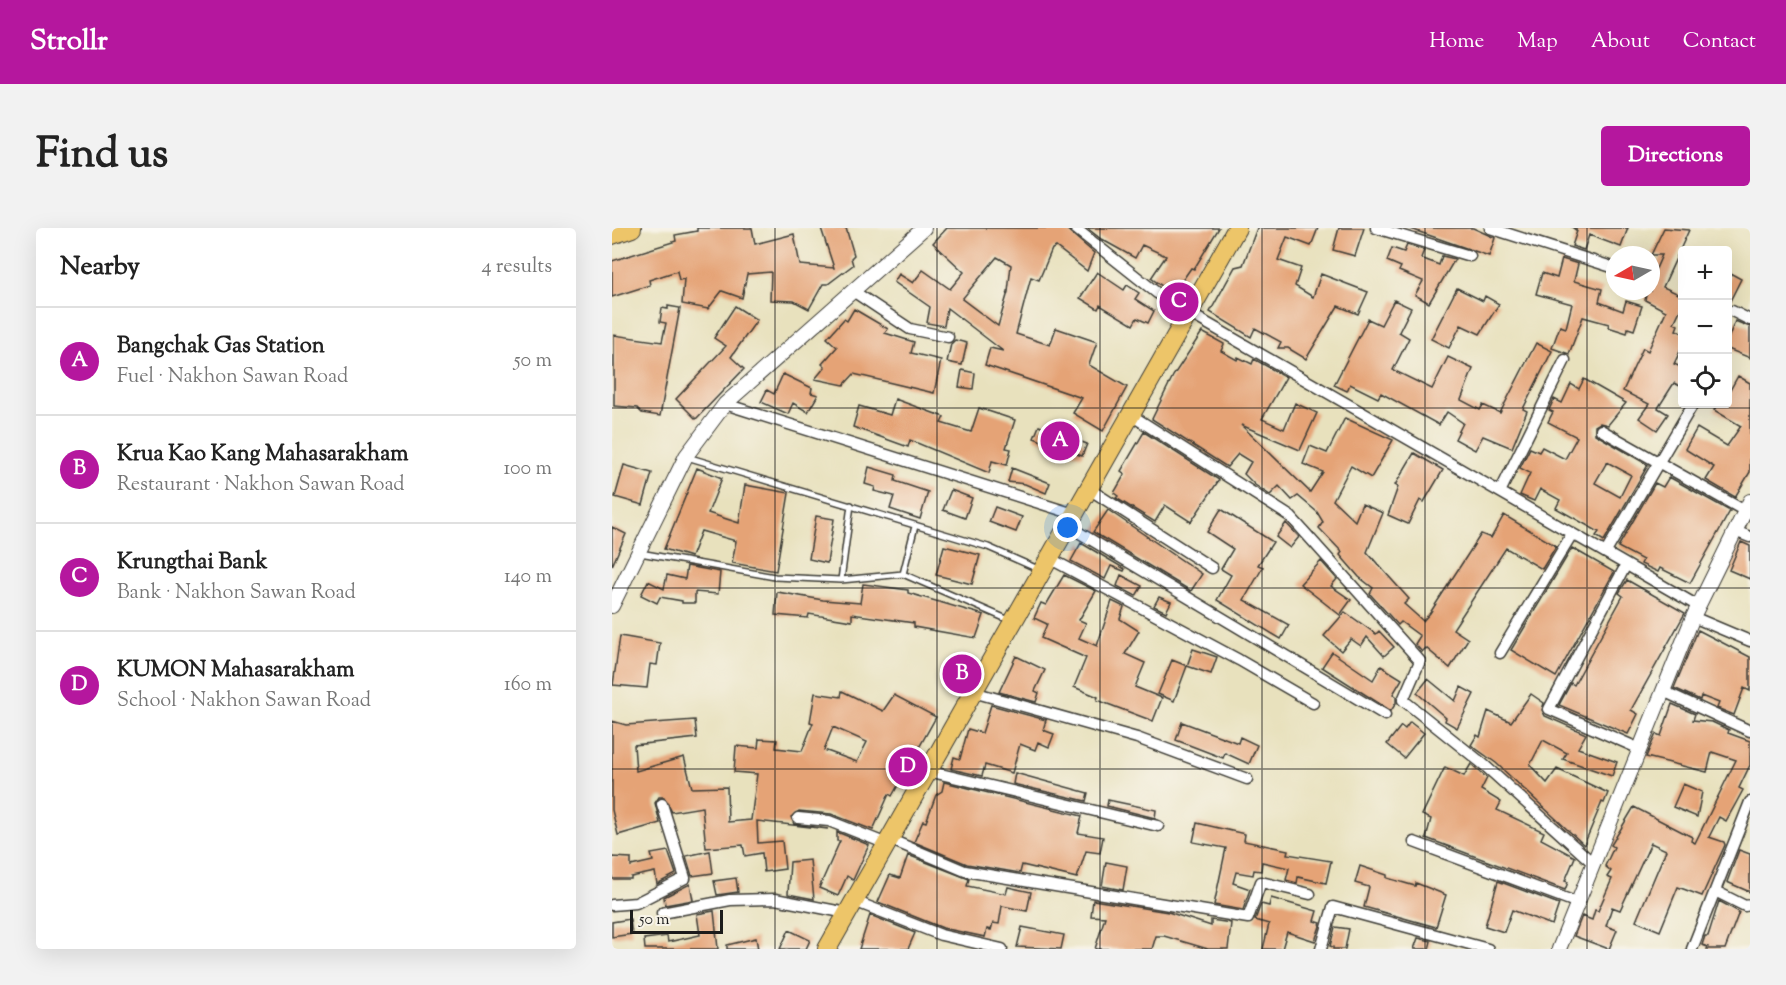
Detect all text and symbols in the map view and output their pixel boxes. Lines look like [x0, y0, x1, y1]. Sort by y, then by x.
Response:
text: Strollr [30, 22, 108, 62]
text: Home [1429, 27, 1484, 57]
text: Map [1517, 27, 1558, 57]
text: About [1591, 27, 1650, 57]
text: Contact [1683, 27, 1756, 57]
text: Find us [36, 126, 168, 186]
button: Directions [1601, 126, 1750, 186]
north arrow [1606, 246, 1660, 300]
map controls [1678, 246, 1732, 408]
button: + [1678, 246, 1732, 300]
text: Nearby [60, 249, 140, 286]
text: 4 results [481, 253, 552, 282]
pin: C [1160, 280, 1198, 325]
button: − [1678, 300, 1732, 354]
text: Bangchak Gas Station [117, 331, 325, 363]
text: A [71, 347, 88, 376]
text: 50 m [514, 347, 552, 376]
button: locate [1678, 354, 1732, 408]
text: Fuel · Nakhon Sawan Road [117, 363, 348, 392]
pin: A [1040, 418, 1080, 464]
text: Krua Kao Kang Mahasarakham [117, 439, 409, 471]
text: B [73, 455, 86, 484]
text: 100 m [503, 455, 552, 484]
text: Restaurant · Nakhon Sawan Road [117, 471, 405, 500]
your location [1053, 513, 1082, 542]
text: Krungthai Bank [117, 547, 267, 579]
text: C [71, 563, 88, 592]
text: 140 m [504, 563, 552, 592]
text: Bank · Nakhon Sawan Road [117, 579, 356, 608]
pin: B [942, 652, 982, 696]
text: KUMON Mahasarakham [117, 655, 355, 687]
text: D [72, 671, 87, 700]
text: 160 m [504, 671, 552, 700]
text: School · Nakhon Sawan Road [117, 687, 371, 716]
pin: D [888, 744, 928, 790]
scale bar [630, 907, 723, 934]
text: 50 m [639, 909, 670, 932]

